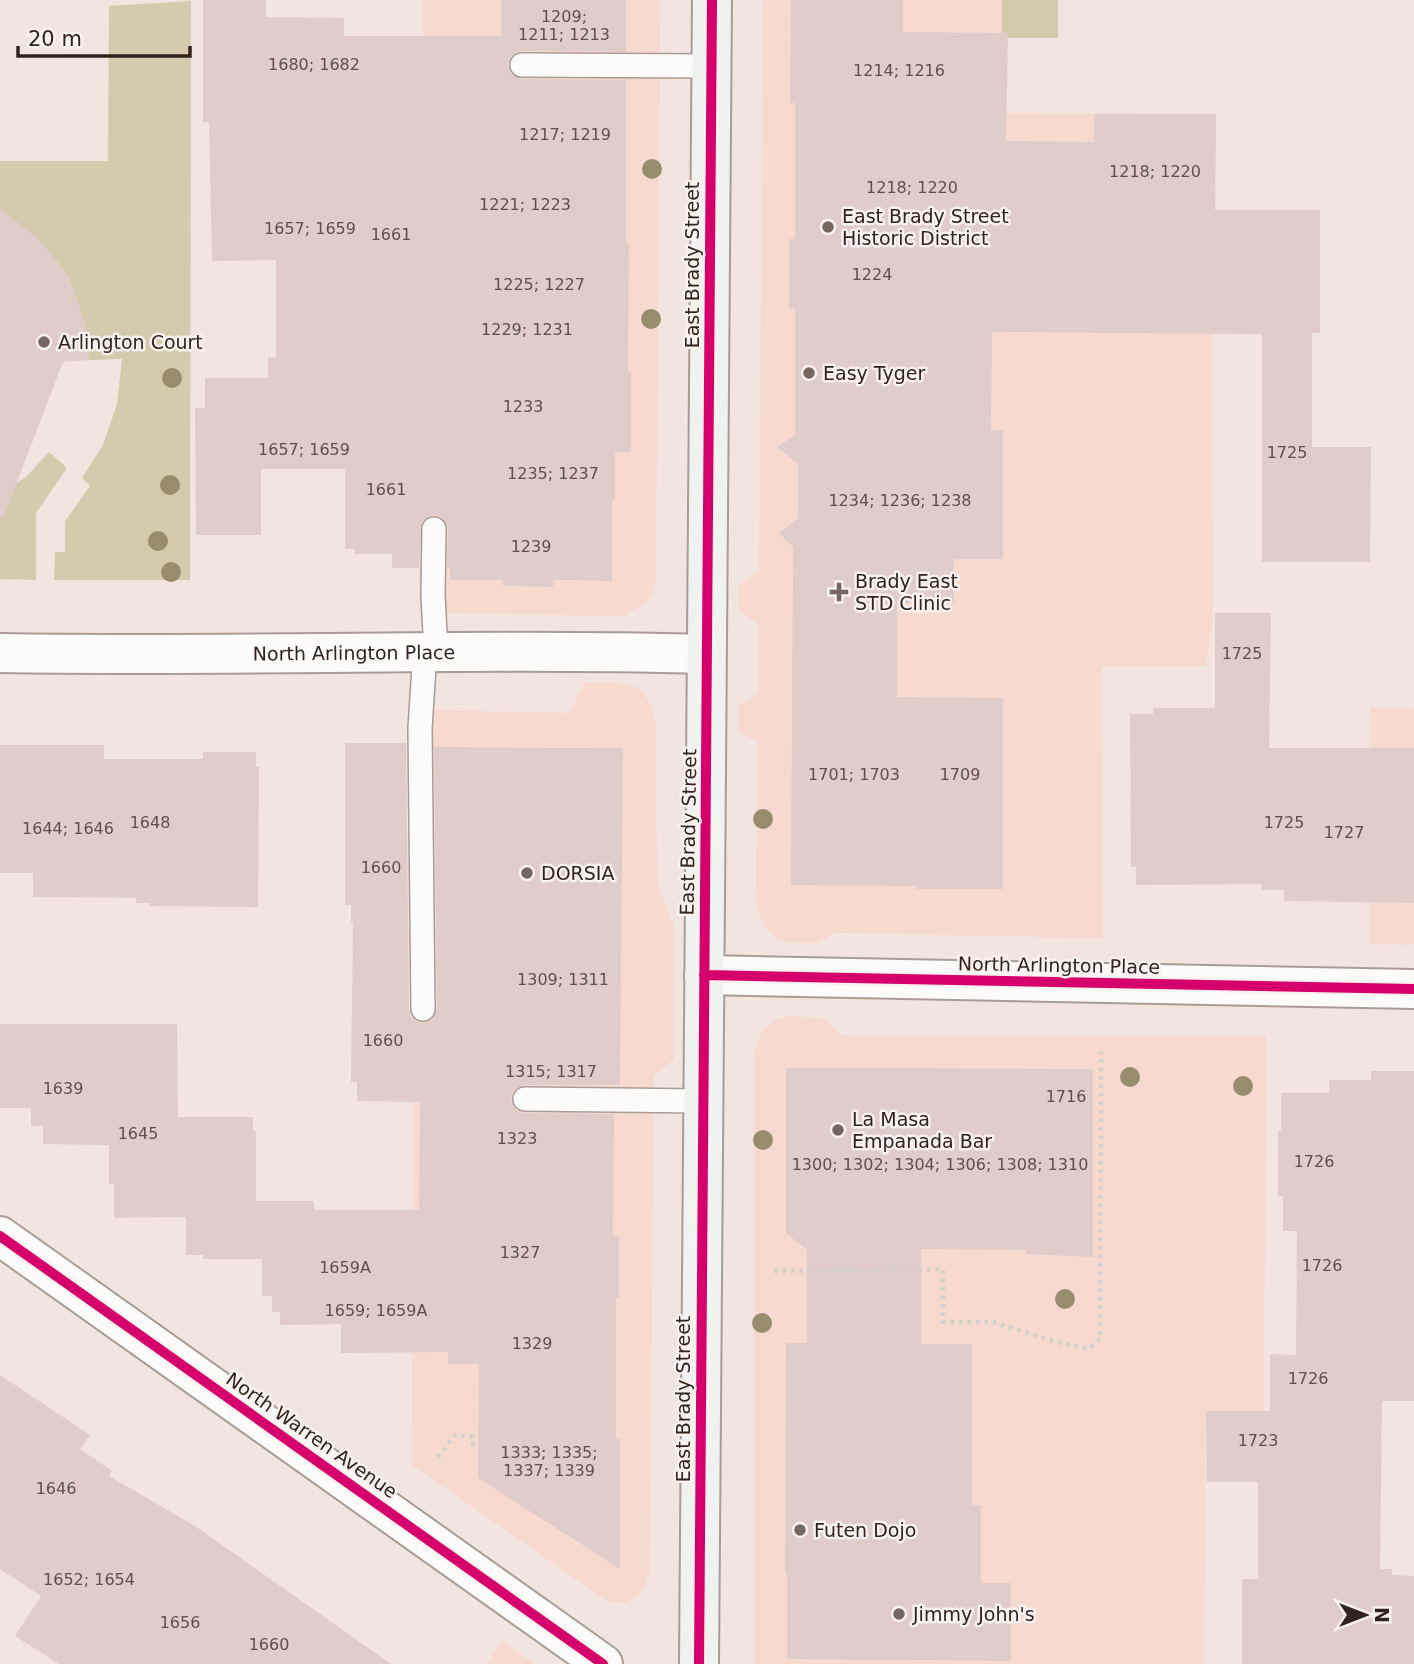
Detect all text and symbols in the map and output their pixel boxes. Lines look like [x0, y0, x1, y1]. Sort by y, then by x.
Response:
house number: 1209; 1211; 1213 [518, 7, 610, 44]
scale bar [18, 14, 189, 58]
text: 20 m [28, 27, 82, 51]
house number: 1680; 1682 [268, 55, 360, 74]
house number: 1214; 1216 [853, 61, 945, 80]
house number: 1217; 1219 [519, 125, 611, 144]
house number: 1218; 1220 [1109, 162, 1201, 181]
house number: 1218; 1220 [866, 178, 958, 197]
street label: East Brady Street [681, 182, 703, 348]
house number: 1221; 1223 [479, 195, 571, 214]
place label: East Brady Street Historic District [842, 205, 1009, 249]
house number: 1657; 1659 [264, 219, 356, 238]
marker: East Brady Street Historic District [820, 219, 836, 235]
house number: 1661 [371, 225, 411, 244]
house number: 1224 [852, 265, 892, 284]
house number: 1225; 1227 [493, 275, 585, 294]
house number: 1229; 1231 [481, 320, 573, 339]
place label: Arlington Court [58, 331, 203, 353]
marker: Arlington Court [36, 334, 52, 350]
place label: Easy Tyger [823, 362, 925, 384]
marker: Easy Tyger [801, 365, 817, 381]
house number: 1233 [503, 397, 543, 416]
house number: 1657; 1659 [258, 440, 350, 459]
house number: 1725 [1267, 443, 1307, 462]
house number: 1235; 1237 [507, 464, 599, 483]
house number: 1661 [366, 480, 406, 499]
house number: 1234; 1236; 1238 [828, 491, 972, 510]
house number: 1239 [511, 537, 551, 556]
place label: Brady East STD Clinic [855, 570, 958, 614]
marker: Brady East STD Clinic [829, 582, 849, 602]
street label: North Arlington Place [253, 641, 455, 665]
house number: 1725 [1222, 644, 1262, 663]
street label: East Brady Street [676, 749, 700, 915]
house number: 1701; 1703 [808, 765, 900, 784]
house number: 1709 [940, 765, 980, 784]
house number: 1648 [130, 813, 170, 832]
house number: 1725 [1264, 813, 1304, 832]
house number: 1644; 1646 [22, 819, 114, 838]
house number: 1727 [1324, 823, 1364, 842]
house number: 1660 [361, 858, 401, 877]
place label: DORSIA [541, 862, 614, 884]
marker: DORSIA [519, 865, 535, 881]
street label: North Arlington Place [958, 952, 1160, 978]
house number: 1309; 1311 [517, 970, 609, 989]
house number: 1660 [363, 1031, 403, 1050]
house number: 1315; 1317 [505, 1062, 597, 1081]
house number: 1639 [43, 1079, 83, 1098]
house number: 1716 [1046, 1087, 1086, 1106]
place label: La Masa Empanada Bar [852, 1108, 992, 1152]
marker: La Masa Empanada Bar [830, 1122, 846, 1138]
house number: 1645 [118, 1124, 158, 1143]
house number: 1323 [497, 1129, 537, 1148]
house number: 1726 [1294, 1152, 1334, 1171]
house number: 1300; 1302; 1304; 1306; 1308; 1310 [792, 1155, 1088, 1174]
house number: 1327 [500, 1243, 540, 1262]
house number: 1726 [1302, 1256, 1342, 1275]
house number: 1659A [319, 1258, 371, 1277]
house number: 1659; 1659A [325, 1301, 427, 1320]
street label: East Brady Street [672, 1316, 694, 1482]
house number: 1329 [512, 1334, 552, 1353]
street label: North Warren Avenue [222, 1368, 402, 1502]
house number: 1726 [1288, 1369, 1328, 1388]
house number: 1723 [1238, 1431, 1278, 1450]
house number: 1333; 1335; 1337; 1339 [500, 1443, 598, 1480]
house number: 1646 [36, 1479, 76, 1498]
place label: Futen Dojo [814, 1519, 916, 1541]
marker: Futen Dojo [792, 1522, 808, 1538]
house number: 1652; 1654 [43, 1570, 135, 1589]
north arrow [1330, 1580, 1400, 1650]
place label: Jimmy John's [912, 1603, 1035, 1625]
marker: Jimmy John's [891, 1606, 907, 1622]
text: N [1371, 1607, 1393, 1623]
house number: 1656 [160, 1613, 200, 1632]
house number: 1660 [249, 1635, 289, 1654]

